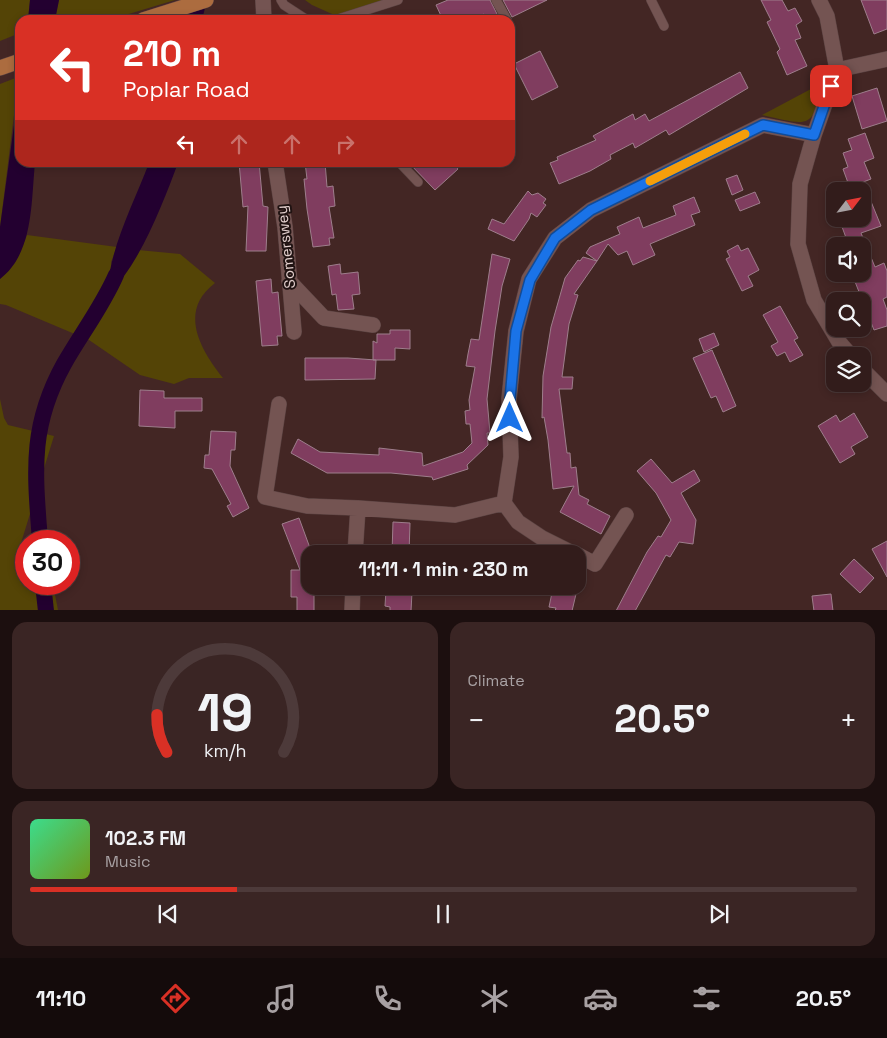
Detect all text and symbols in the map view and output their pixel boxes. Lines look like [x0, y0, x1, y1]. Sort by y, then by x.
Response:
text: 210 m [123, 32, 221, 76]
icon: left [40, 35, 105, 100]
pin [810, 65, 852, 107]
icon: arrive [817, 72, 845, 100]
text: Poplar Road [123, 75, 250, 103]
icon: left [172, 130, 200, 158]
icon: ahead [225, 130, 253, 158]
icon: ahead [278, 130, 306, 158]
icon: right [331, 130, 359, 158]
north arrow [826, 182, 871, 228]
map controls [826, 182, 871, 392]
street label: Somerswey [272, 205, 299, 290]
button: sound [826, 237, 871, 282]
button: search [826, 292, 871, 337]
button: layers [826, 347, 871, 392]
position arrow [483, 391, 535, 443]
speed limit sign: 30 [15, 530, 80, 595]
text: 11:11 · 1 min · 230 m [358, 557, 529, 582]
text: Climate [468, 670, 525, 691]
text: 19 [197, 680, 253, 746]
text: 20.5° [614, 695, 710, 743]
text: − [468, 702, 485, 738]
text: + [840, 702, 857, 738]
text: km/h [203, 739, 246, 762]
text: 102.3 FM [105, 826, 186, 851]
text: Music [105, 851, 151, 872]
icon: previous [154, 900, 182, 928]
icon: pause [429, 900, 457, 928]
icon: next [705, 900, 733, 928]
icon: directions [158, 981, 193, 1016]
icon: music [264, 981, 299, 1016]
icon: phone [370, 981, 405, 1016]
icon: climate [477, 981, 512, 1016]
icon: car [583, 981, 618, 1016]
icon: filters [689, 981, 724, 1016]
text: 11:10 [36, 984, 86, 1012]
text: 20.5° [796, 984, 851, 1012]

